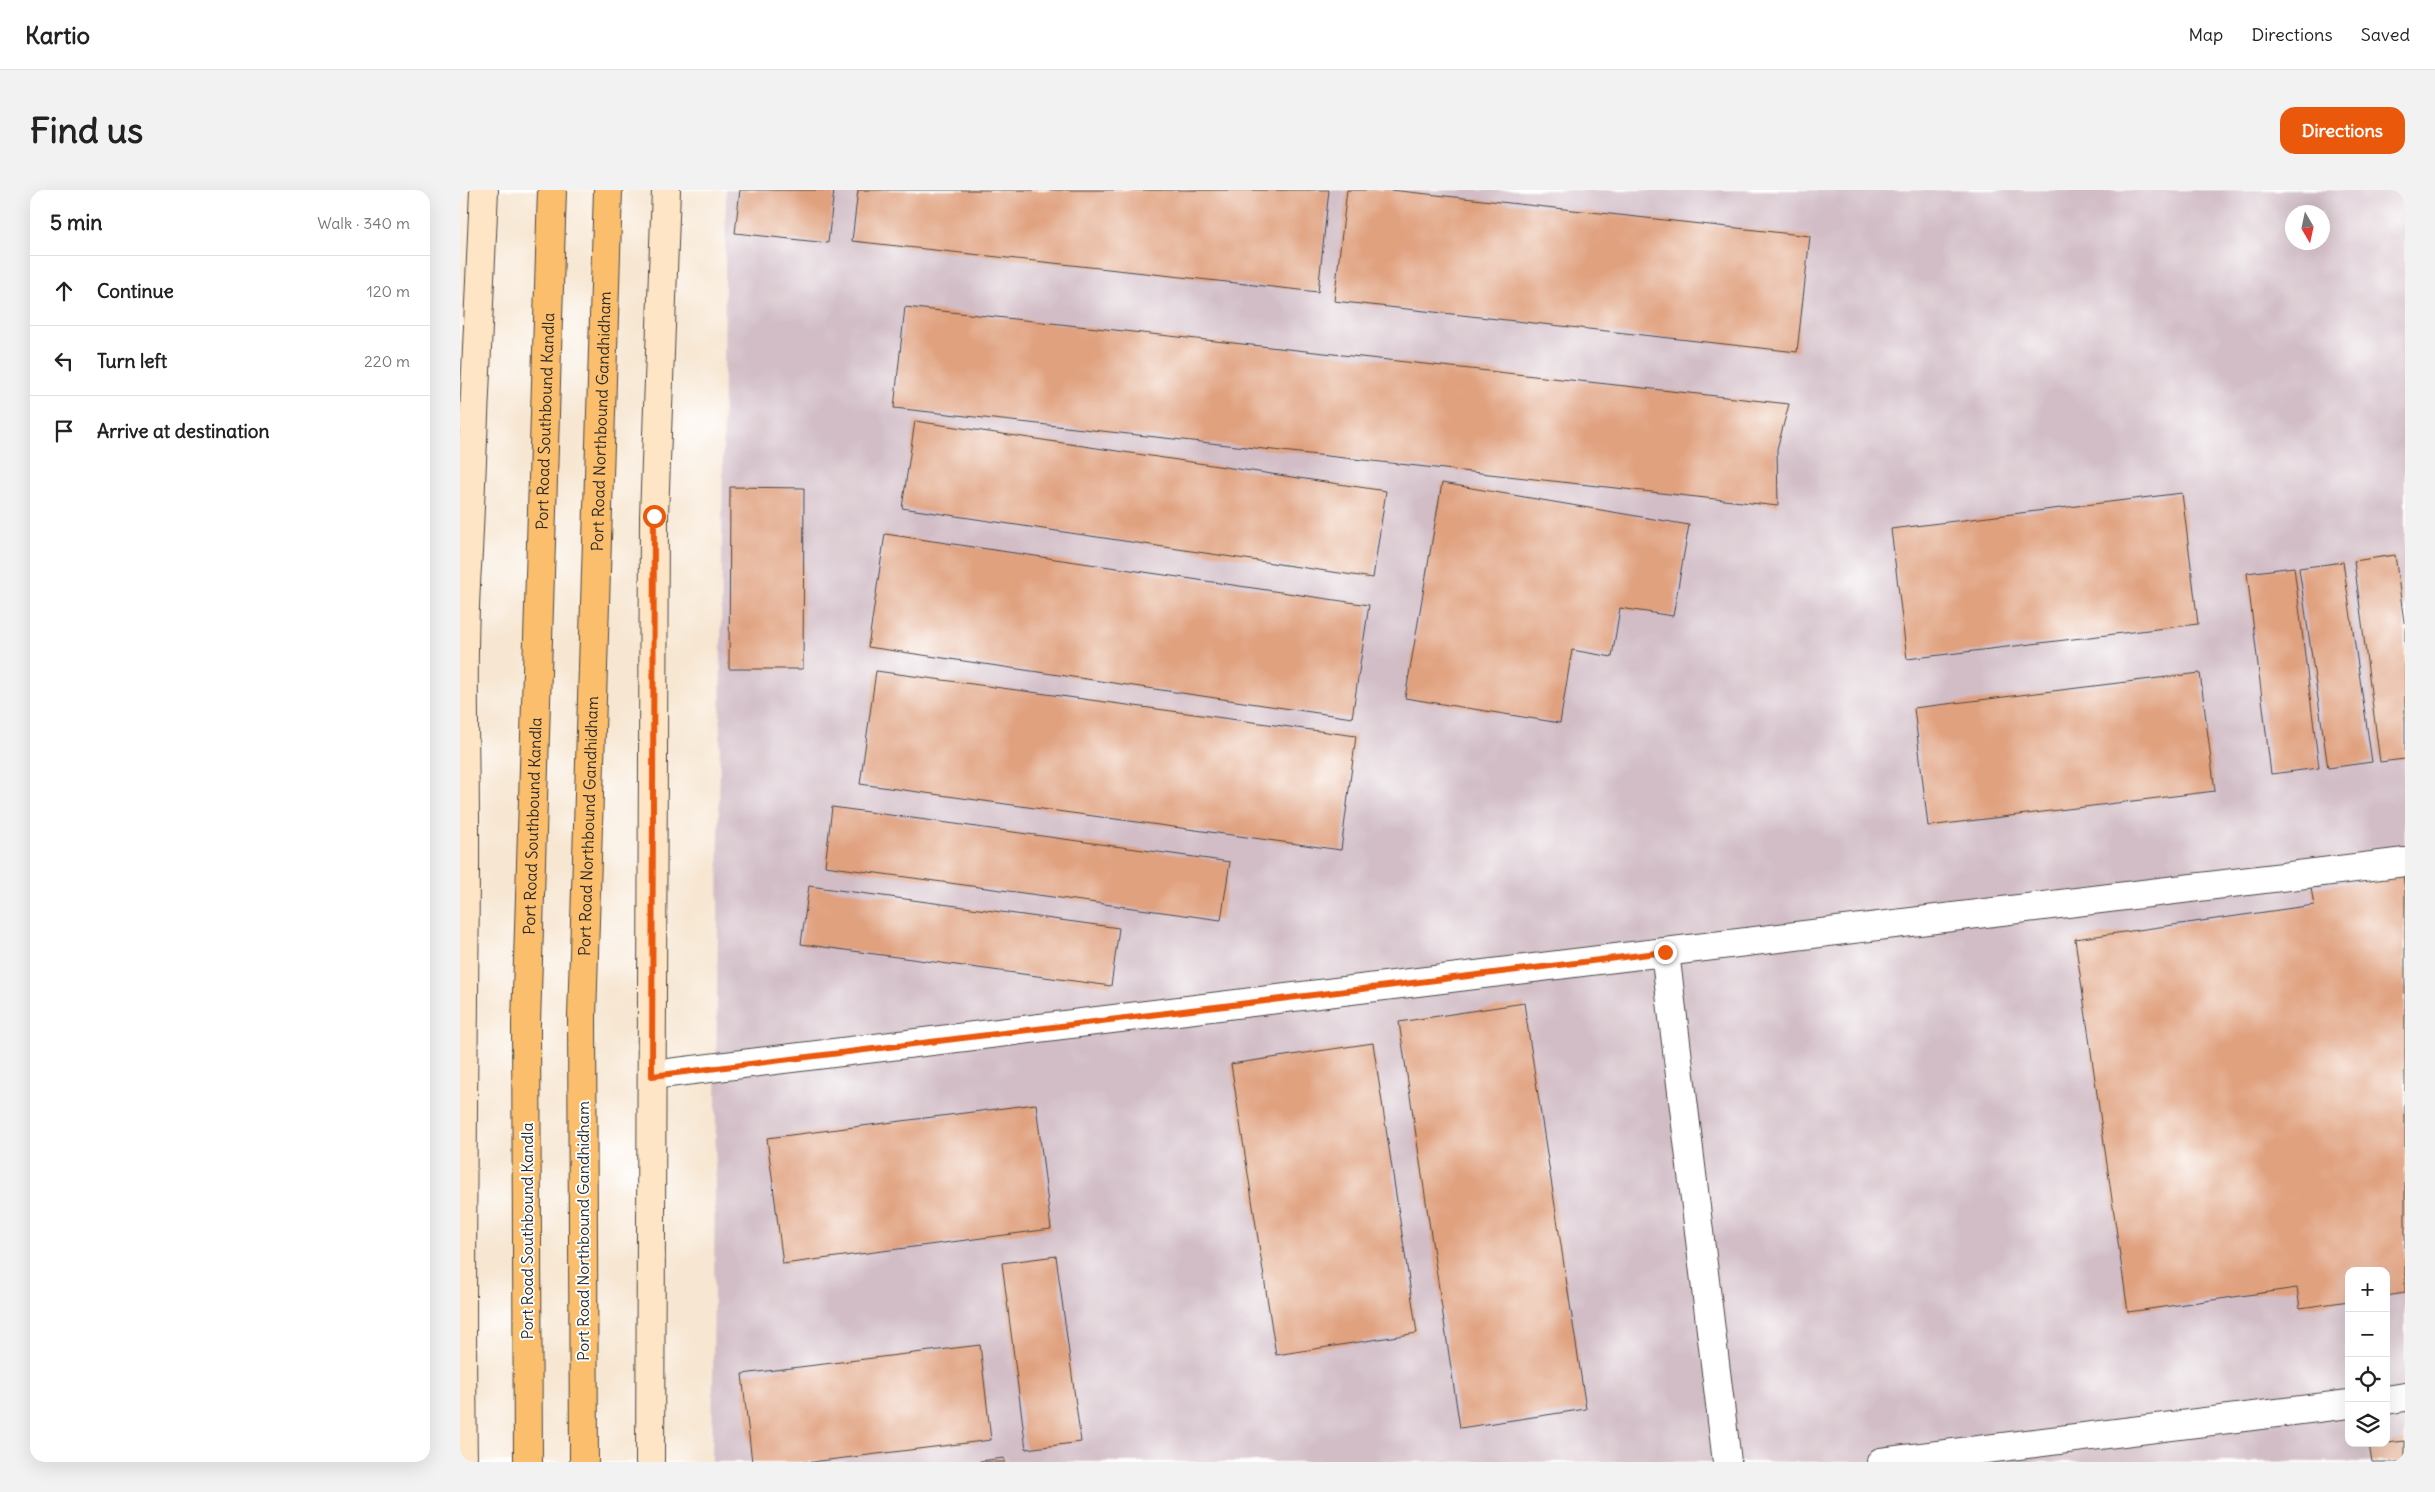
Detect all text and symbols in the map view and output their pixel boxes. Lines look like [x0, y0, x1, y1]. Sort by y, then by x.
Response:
text: Kartio [25, 20, 90, 50]
text: Map [2188, 23, 2223, 46]
text: Directions [2251, 23, 2333, 46]
text: Saved [2361, 23, 2410, 46]
button: Directions [2280, 107, 2405, 154]
text: Find us [30, 108, 143, 152]
north arrow [2285, 205, 2330, 250]
text: 5 min [50, 209, 102, 236]
text: Walk · 340 m [317, 213, 410, 233]
icon: ahead [50, 277, 78, 305]
text: Continue [97, 279, 174, 303]
text: 120 m [367, 281, 410, 301]
street label: Port Road Northbound Gandhidham [587, 291, 615, 552]
street label: Port Road Southbound Kandla [531, 312, 558, 530]
icon: left [50, 347, 78, 375]
text: Turn left [97, 349, 167, 373]
text: 220 m [364, 351, 410, 371]
icon: arrive [50, 417, 78, 445]
text: Arrive at destination [97, 419, 270, 443]
route start [643, 505, 666, 528]
street label: Port Road Northbound Gandhidham [574, 696, 602, 956]
street label: Port Road Southbound Kandla [519, 717, 546, 935]
route end [1654, 941, 1677, 964]
street label: Port Road Northbound Gandhidham [573, 1101, 593, 1361]
street label: Port Road Southbound Kandla [517, 1122, 537, 1340]
map controls [2345, 1267, 2390, 1447]
button: + [2345, 1267, 2390, 1312]
button: − [2345, 1312, 2390, 1357]
button: locate [2345, 1357, 2390, 1402]
button: layers [2345, 1402, 2390, 1447]

